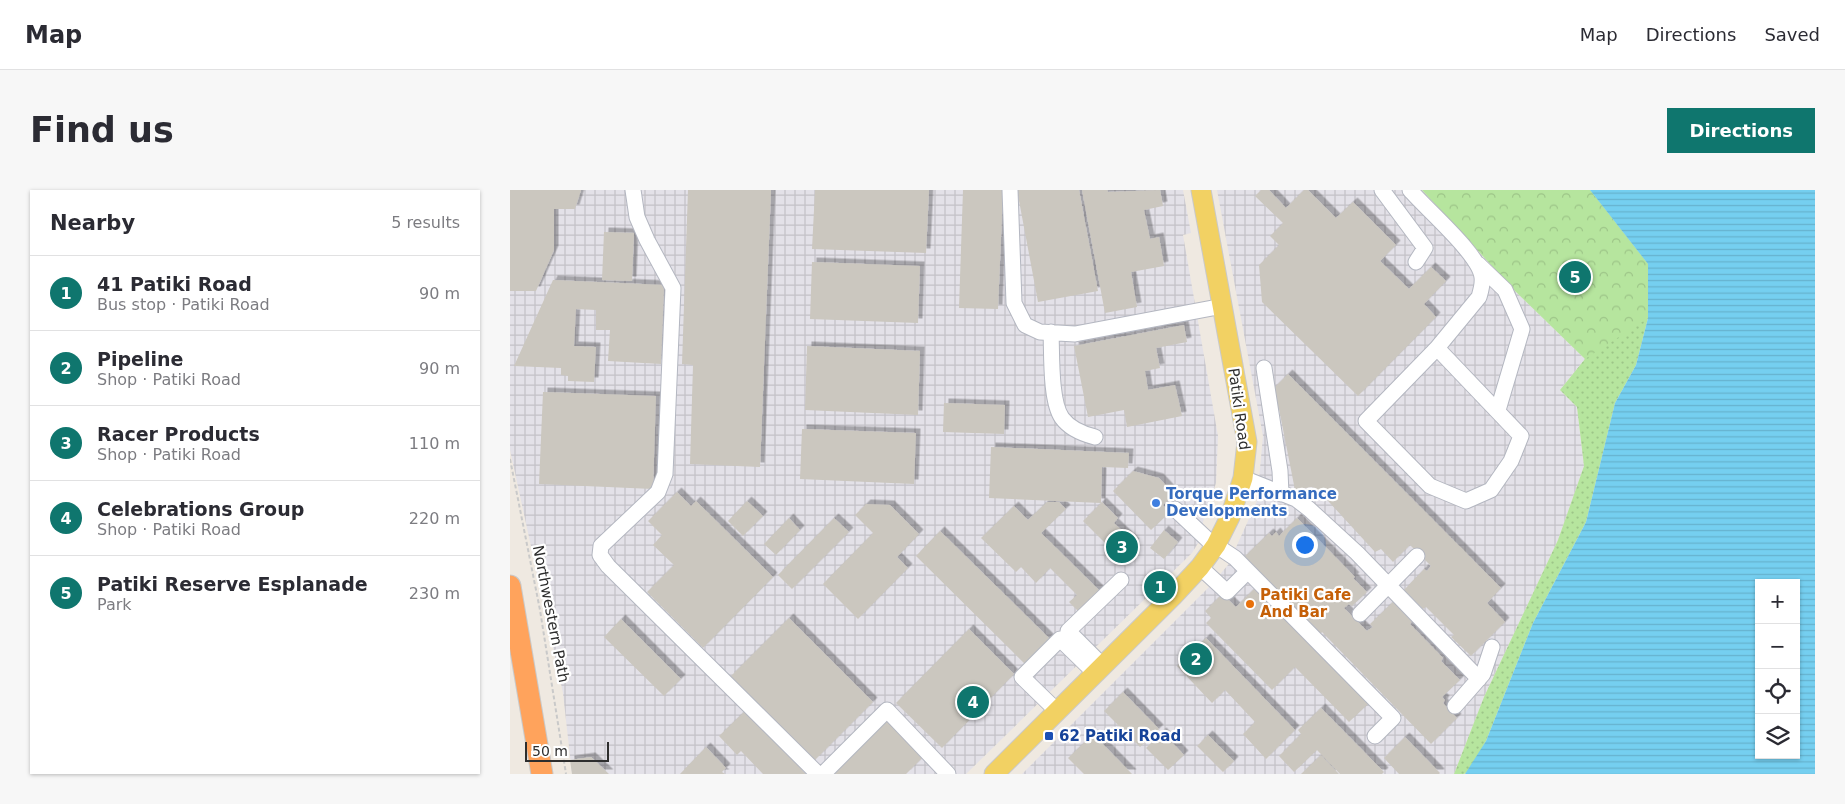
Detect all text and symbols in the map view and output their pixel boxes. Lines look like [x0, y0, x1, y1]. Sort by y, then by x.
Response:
text: Map [25, 21, 82, 49]
text: Map [1580, 24, 1618, 45]
text: Directions [1646, 24, 1736, 45]
text: Saved [1764, 24, 1820, 45]
button: Directions [1667, 108, 1815, 153]
text: Find us [30, 110, 174, 150]
text: Nearby [50, 211, 135, 235]
text: 5 results [391, 213, 460, 232]
pin: 5 [1559, 258, 1591, 296]
text: 41 Patiki Road [97, 273, 252, 295]
text: 1 [60, 284, 72, 303]
text: 90 m [419, 284, 460, 303]
text: Bus stop · Patiki Road [97, 295, 270, 314]
text: Pipeline [97, 348, 183, 370]
text: 2 [60, 359, 72, 378]
text: 90 m [419, 359, 460, 378]
street label: Patiki Road [1224, 367, 1254, 451]
text: Shop · Patiki Road [97, 370, 241, 389]
text: Racer Products [97, 423, 260, 445]
text: 3 [60, 434, 72, 453]
text: 110 m [409, 434, 460, 453]
text: Shop · Patiki Road [97, 445, 241, 464]
place label: Torque Performance Developments [1166, 485, 1337, 520]
marker: Torque Performance Developments [1150, 497, 1162, 509]
text: Celebrations Group [97, 498, 304, 520]
text: 4 [60, 509, 72, 528]
text: 220 m [409, 509, 460, 528]
text: Shop · Patiki Road [97, 520, 241, 539]
pin: 3 [1106, 528, 1138, 566]
your location [1292, 532, 1318, 558]
street label: Northwestern Path [529, 544, 573, 684]
pin: 1 [1144, 568, 1176, 606]
text: Patiki Reserve Esplanade [97, 573, 368, 595]
map controls [1755, 579, 1800, 759]
button: + [1755, 579, 1800, 624]
text: 5 [60, 584, 72, 603]
text: 230 m [409, 584, 460, 603]
place label: Patiki Cafe And Bar [1260, 586, 1351, 621]
text: Park [97, 595, 132, 614]
marker: Patiki Cafe And Bar [1244, 598, 1256, 610]
button: − [1755, 624, 1800, 669]
pin: 2 [1180, 640, 1212, 678]
button: locate [1755, 669, 1800, 714]
pin: 4 [957, 683, 989, 721]
button: layers [1755, 714, 1800, 759]
place label: 62 Patiki Road [1059, 727, 1181, 745]
marker: 62 Patiki Road [1043, 730, 1055, 742]
scale bar [525, 739, 609, 762]
text: 50 m [532, 743, 568, 759]

